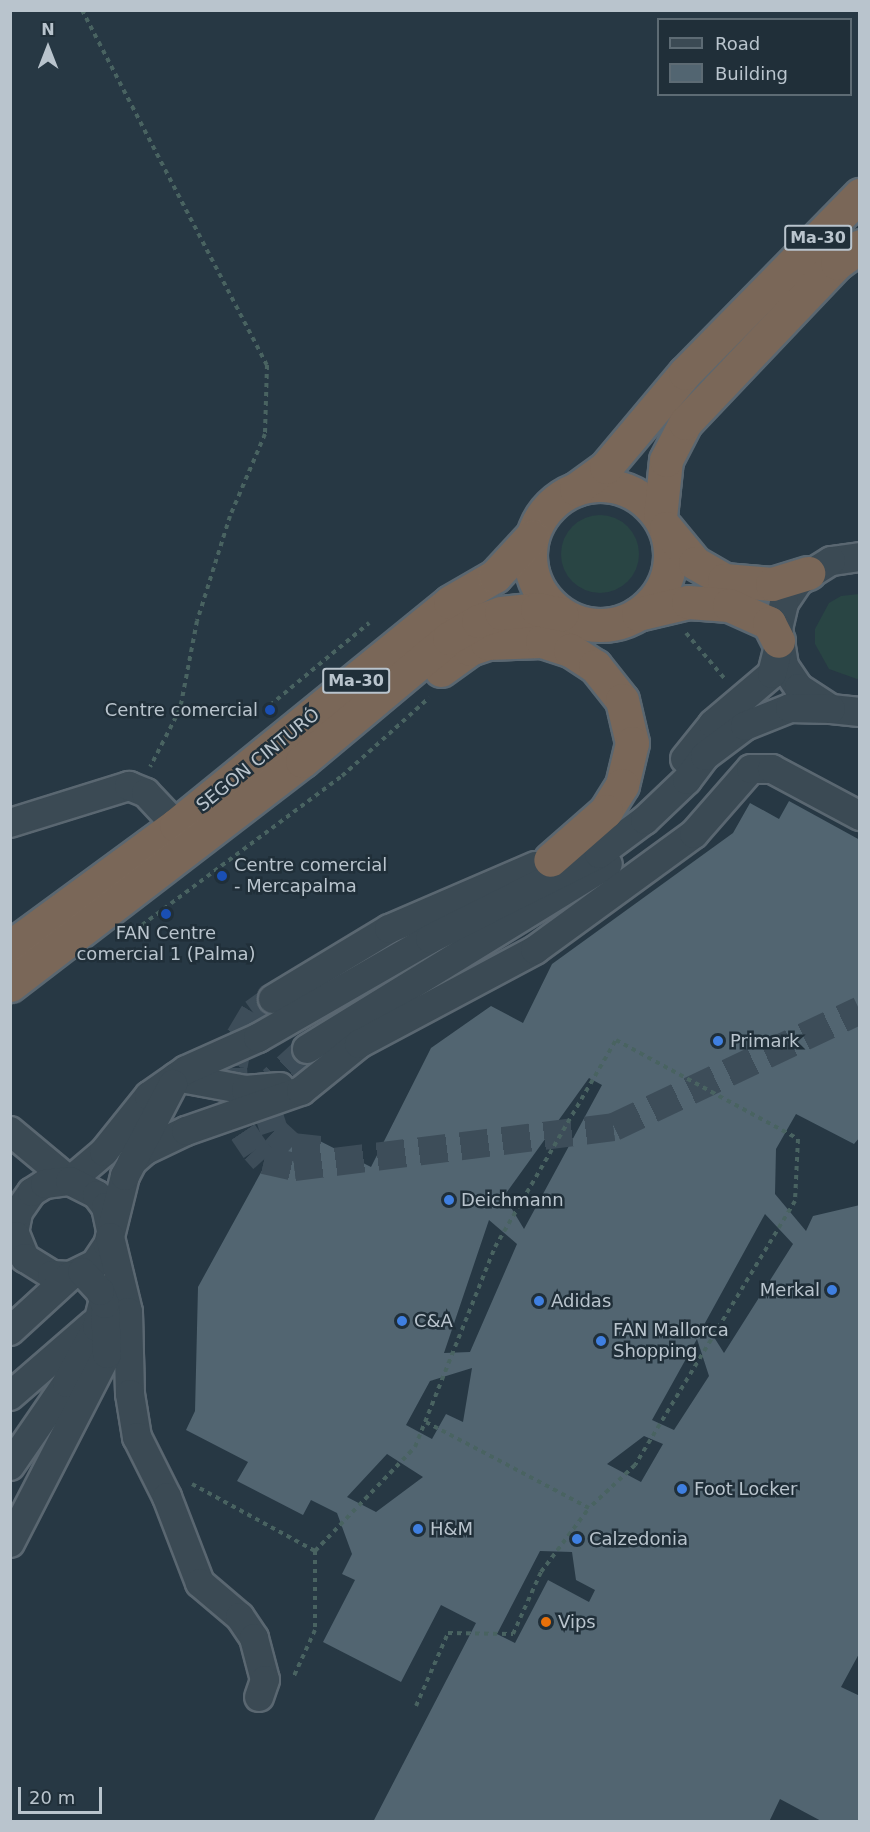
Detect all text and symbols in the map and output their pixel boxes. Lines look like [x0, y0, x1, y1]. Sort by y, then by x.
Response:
north arrow [18, 18, 78, 78]
legend [657, 18, 852, 96]
text: N [41, 20, 55, 39]
text: Road [715, 33, 760, 54]
text: Building [715, 63, 788, 84]
road number: Ma-30 [784, 225, 852, 251]
road number: Ma-30 [322, 668, 391, 694]
place label: Centre comercial [105, 699, 258, 721]
marker: Centre comercial [263, 703, 277, 717]
street label: SEGON CINTURÓ [192, 704, 324, 816]
place label: Centre comercial - Mercapalma [234, 855, 387, 898]
marker: Centre comercial - Mercapalma [215, 869, 229, 883]
marker: FAN Centre comercial 1 (Palma) [159, 907, 173, 921]
place label: FAN Centre comercial 1 (Palma) [76, 923, 256, 966]
place label: Primark [730, 1030, 799, 1052]
marker: Primark [711, 1034, 725, 1048]
place label: Deichmann [461, 1189, 564, 1211]
marker: Deichmann [442, 1193, 456, 1207]
place label: Merkal [760, 1279, 820, 1301]
marker: Merkal [825, 1283, 839, 1297]
place label: Adidas [551, 1290, 611, 1312]
marker: Adidas [532, 1294, 546, 1308]
place label: C&A [414, 1310, 453, 1332]
marker: C&A [395, 1314, 409, 1328]
place label: FAN Mallorca Shopping [613, 1320, 729, 1362]
marker: FAN Mallorca Shopping [594, 1334, 608, 1348]
place label: Foot Locker [694, 1478, 797, 1500]
marker: Foot Locker [675, 1482, 689, 1496]
place label: H&M [430, 1518, 473, 1540]
marker: H&M [411, 1522, 425, 1536]
place label: Calzedonia [589, 1528, 688, 1550]
marker: Calzedonia [570, 1532, 584, 1546]
place label: Vips [558, 1611, 596, 1633]
marker: Vips [539, 1615, 553, 1629]
scale bar [21, 1775, 105, 1813]
text: 20 m [29, 1787, 75, 1808]

